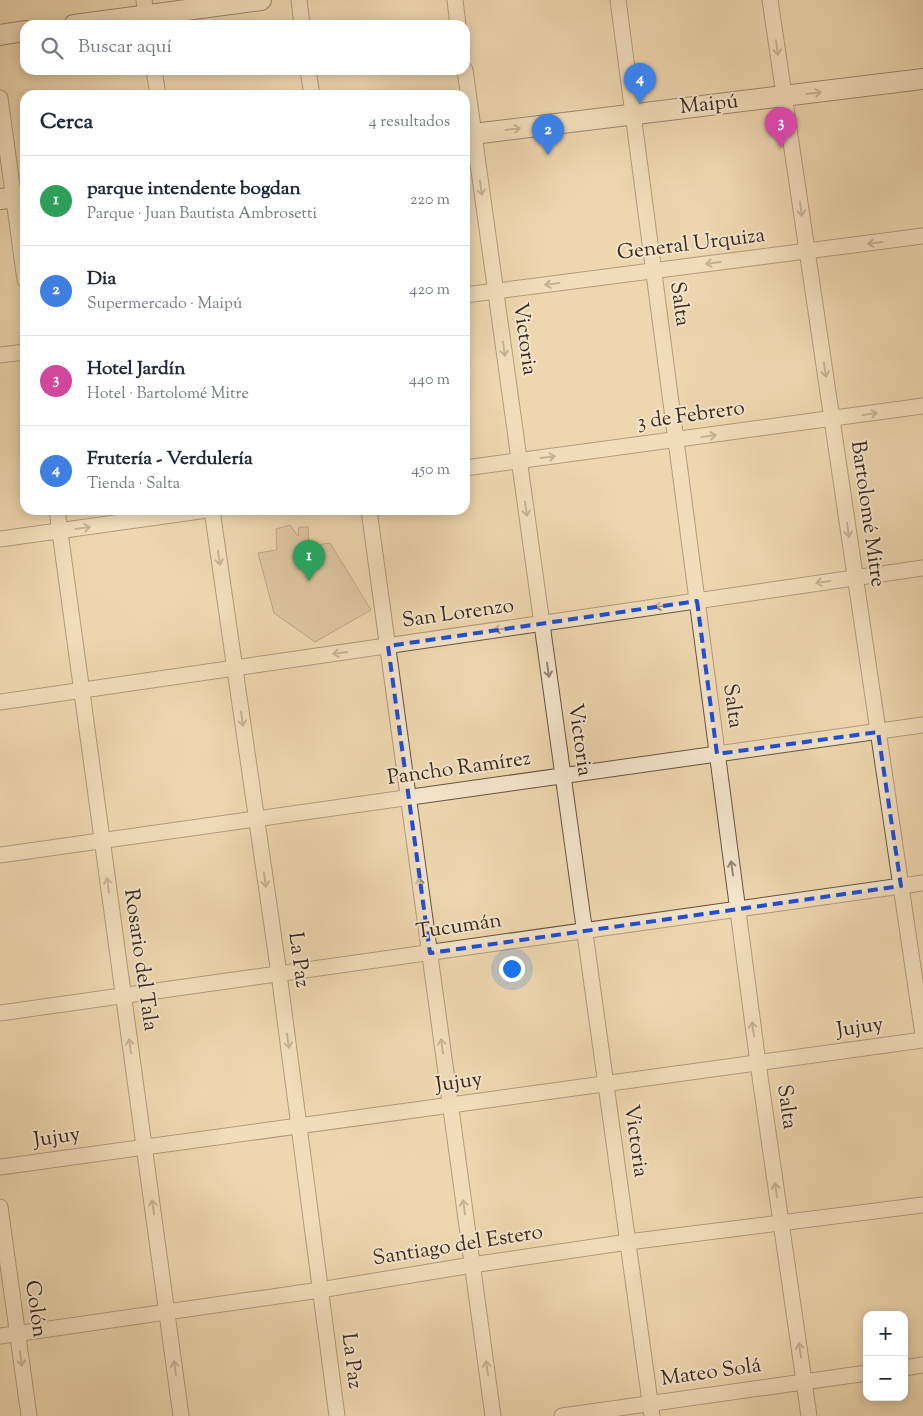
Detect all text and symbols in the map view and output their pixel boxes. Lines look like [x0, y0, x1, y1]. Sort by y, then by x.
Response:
search box [20, 20, 470, 75]
icon: search [38, 34, 66, 62]
text: Buscar aquí [78, 34, 172, 61]
one-way arrow [772, 40, 782, 56]
pin: 4 [624, 63, 656, 104]
street label: Maipú [678, 87, 740, 123]
one-way arrow [805, 88, 821, 98]
pin: 3 [765, 107, 797, 148]
text: Cerca [40, 108, 93, 138]
text: 4 resultados [369, 111, 450, 134]
pin: 2 [532, 114, 564, 155]
one-way arrow [505, 124, 521, 134]
text: parque intendente bogdan [87, 176, 301, 203]
one-way arrow [476, 179, 486, 195]
text: 1 [53, 189, 59, 212]
text: 220 m [410, 189, 450, 212]
one-way arrow [796, 201, 806, 217]
text: Parque · Juan Bautista Ambrosetti [87, 203, 317, 226]
street label: General Urquiza [615, 221, 767, 269]
one-way arrow [867, 238, 883, 248]
one-way arrow [706, 259, 722, 269]
text: Dia [87, 266, 116, 293]
text: 2 [52, 279, 60, 302]
text: 420 m [409, 279, 450, 302]
one-way arrow [545, 279, 561, 289]
street label: Salta [661, 280, 697, 329]
text: Supermercado · Maipú [87, 293, 242, 316]
street label: Victoria [504, 301, 544, 378]
one-way arrow [499, 340, 509, 356]
text: Hotel Jardín [87, 356, 185, 383]
one-way arrow [820, 361, 830, 377]
text: 3 [53, 369, 59, 392]
text: 440 m [409, 369, 450, 392]
text: Hotel · Bartolomé Mitre [87, 383, 249, 406]
street label: 3 de Febrero [635, 394, 747, 438]
one-way arrow [862, 408, 878, 418]
one-way arrow [701, 430, 717, 440]
street label: Bartolomé Mitre [842, 439, 892, 589]
text: Frutería - Verdulería [87, 446, 253, 473]
one-way arrow [540, 452, 556, 462]
text: 4 [52, 459, 60, 482]
text: 450 m [411, 459, 450, 482]
text: Tienda · Salta [87, 473, 180, 496]
one-way arrow [521, 501, 531, 517]
one-way arrow [75, 522, 91, 532]
one-way arrow [844, 522, 854, 538]
pin: 1 [293, 540, 325, 581]
one-way arrow [214, 550, 224, 566]
one-way arrow [815, 577, 831, 587]
street label: San Lorenzo [400, 591, 516, 637]
one-way arrow [654, 601, 670, 611]
one-way arrow [494, 624, 510, 634]
one-way arrow [333, 648, 349, 658]
one-way arrow [544, 662, 554, 678]
street label: Salta [714, 682, 750, 731]
street label: Victoria [559, 702, 599, 779]
one-way arrow [237, 711, 247, 727]
street label: Pancho Ramírez [385, 744, 533, 794]
one-way arrow [727, 860, 737, 876]
one-way arrow [261, 872, 271, 888]
one-way arrow [103, 877, 113, 893]
one-way arrow [415, 877, 425, 893]
street label: Rosario del Tala [115, 887, 165, 1033]
street label: Tucumán [414, 906, 504, 948]
street label: La Paz [279, 930, 317, 990]
your location [499, 956, 525, 982]
street label: Jujuy [834, 1010, 886, 1046]
one-way arrow [748, 1021, 758, 1037]
one-way arrow [283, 1033, 293, 1049]
one-way arrow [125, 1038, 135, 1054]
one-way arrow [437, 1038, 447, 1054]
street label: Jujuy [433, 1065, 485, 1101]
street label: Salta [768, 1083, 804, 1132]
street label: Victoria [615, 1103, 655, 1180]
street label: Jujuy [31, 1120, 83, 1156]
one-way arrow [771, 1182, 781, 1198]
one-way arrow [147, 1199, 157, 1215]
one-way arrow [459, 1199, 469, 1215]
street label: Santiago del Estero [371, 1218, 545, 1274]
street label: Colón [16, 1279, 54, 1339]
map controls [863, 1311, 908, 1401]
button: + [863, 1311, 908, 1356]
street label: La Paz [333, 1331, 369, 1391]
one-way arrow [794, 1343, 804, 1359]
one-way arrow [16, 1351, 26, 1367]
street label: Mateo Solá [659, 1351, 763, 1395]
button: − [863, 1356, 908, 1401]
one-way arrow [170, 1360, 180, 1376]
one-way arrow [481, 1360, 491, 1376]

